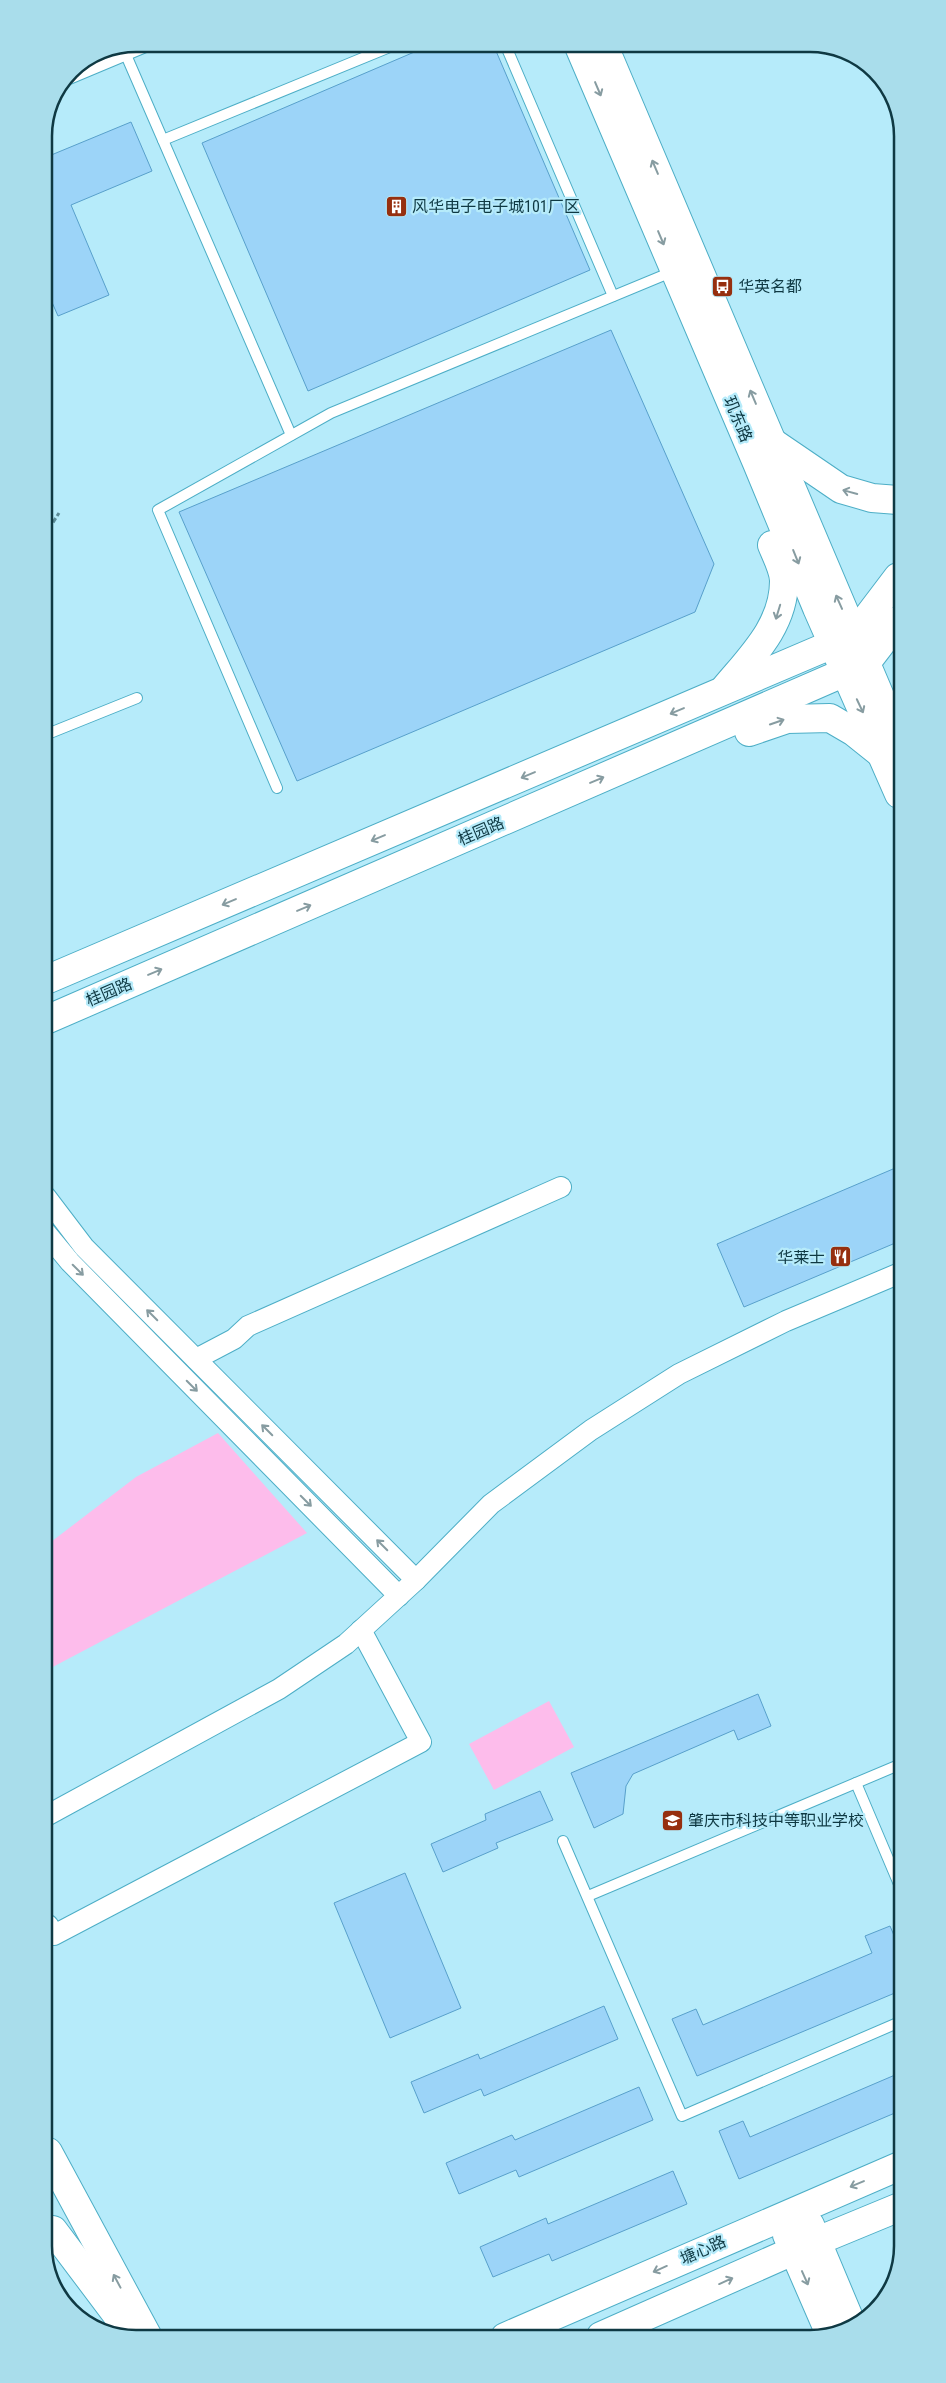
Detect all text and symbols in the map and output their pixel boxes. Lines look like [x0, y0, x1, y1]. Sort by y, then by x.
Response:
one-way arrow [593, 81, 603, 96]
one-way arrow [650, 160, 660, 175]
building icon: 风华电子电子城101厂区 [384, 194, 408, 218]
place label: 风华电子电子城101厂区 [412, 197, 580, 216]
one-way arrow [657, 230, 667, 245]
bus stop icon: 华英名都 [710, 274, 734, 298]
place label: 华英名都 [738, 277, 802, 296]
one-way arrow [748, 390, 757, 405]
street label: 玑东路 [720, 393, 756, 445]
one-way arrow [843, 487, 859, 496]
one-way arrow [791, 549, 801, 564]
one-way arrow [834, 595, 844, 610]
one-way arrow [772, 604, 782, 620]
one-way arrow [856, 698, 865, 713]
one-way arrow [670, 706, 685, 716]
one-way arrow [768, 717, 784, 727]
one-way arrow [521, 770, 536, 780]
one-way arrow [589, 775, 604, 785]
street label: 桂园路 [455, 813, 507, 849]
one-way arrow [371, 834, 386, 844]
one-way arrow [222, 898, 237, 907]
one-way arrow [296, 902, 311, 912]
one-way arrow [147, 967, 162, 977]
street label: 桂园路 [83, 974, 135, 1010]
restaurant icon: 华莱士 [829, 1245, 853, 1269]
place label: 华莱士 [777, 1248, 825, 1267]
one-way arrow [72, 1264, 84, 1276]
one-way arrow [146, 1309, 158, 1321]
one-way arrow [186, 1379, 198, 1392]
one-way arrow [261, 1424, 273, 1436]
one-way arrow [300, 1495, 312, 1508]
one-way arrow [376, 1539, 388, 1552]
school or university icon: 肇庆市科技中等职业学校 [660, 1808, 684, 1832]
place label: 肇庆市科技中等职业学校 [688, 1811, 864, 1830]
one-way arrow [850, 2179, 865, 2189]
street label: 塘心路 [677, 2232, 729, 2268]
one-way arrow [653, 2265, 668, 2275]
one-way arrow [801, 2270, 811, 2285]
one-way arrow [112, 2273, 122, 2288]
one-way arrow [718, 2275, 733, 2285]

